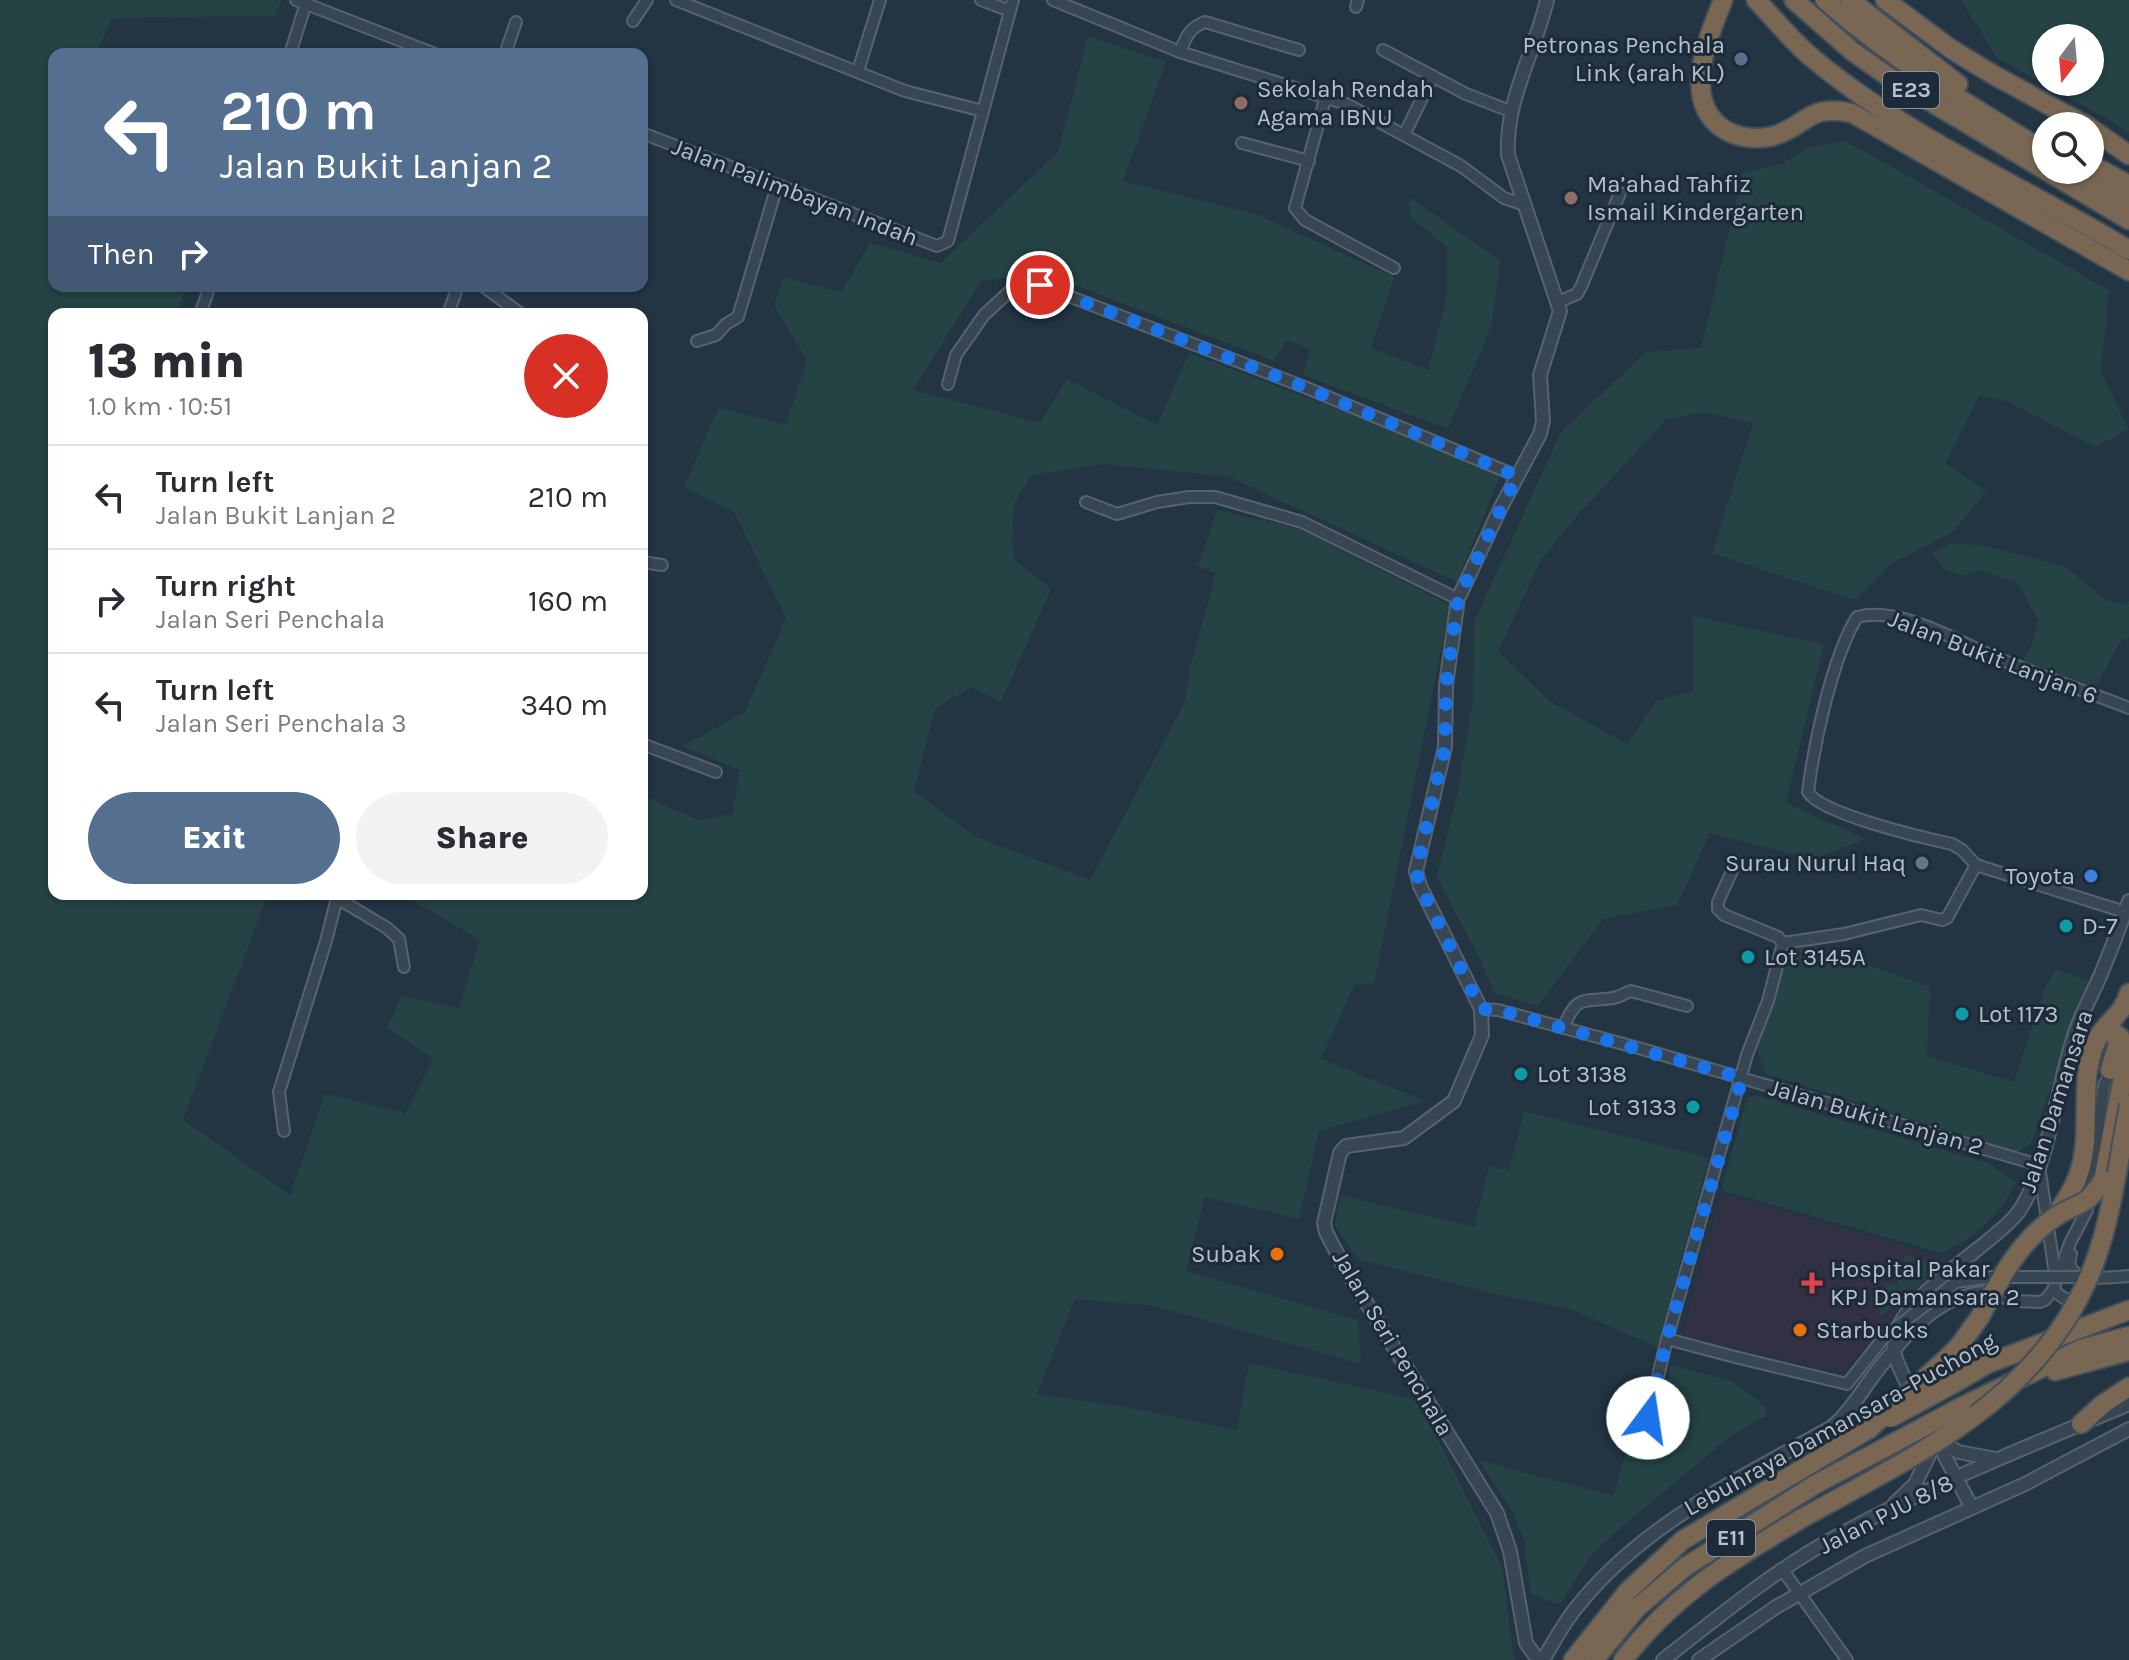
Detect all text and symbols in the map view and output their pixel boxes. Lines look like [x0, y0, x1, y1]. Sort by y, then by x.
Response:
north arrow [2032, 24, 2104, 96]
map controls [2032, 24, 2104, 184]
place label: Petronas Penchala Link (arah KL) [1522, 31, 1725, 87]
marker: Petronas Penchala Link (arah KL) [1732, 50, 1750, 68]
road number: E23 [1883, 72, 1939, 108]
place label: Sekolah Rendah Agama IBNU [1257, 75, 1434, 131]
text: 210 m [220, 78, 377, 143]
icon: left [88, 80, 192, 184]
marker: Sekolah Rendah Agama IBNU [1232, 94, 1250, 112]
button: search [2032, 112, 2104, 184]
street label: Jalan Palimbayan Indah [668, 132, 922, 252]
text: Jalan Bukit Lanjan 2 [220, 145, 552, 187]
place label: Ma’ahad Tahfiz Ismail Kindergarten [1587, 170, 1804, 226]
marker: Ma’ahad Tahfiz Ismail Kindergarten [1562, 189, 1580, 207]
icon: right [171, 232, 215, 276]
text: Then [88, 236, 155, 272]
pin [1006, 251, 1074, 319]
icon: arrive [1018, 263, 1062, 307]
text: 13 min [88, 333, 245, 389]
button: close [524, 334, 608, 418]
text: 1.0 km · 10:51 [88, 391, 232, 422]
text: Turn left [156, 464, 274, 500]
icon: left [88, 475, 132, 519]
text: 210 m [528, 479, 608, 515]
text: Jalan Bukit Lanjan 2 [156, 500, 396, 531]
text: Turn right [156, 568, 296, 604]
icon: right [88, 579, 132, 623]
text: 160 m [528, 583, 608, 619]
text: Jalan Seri Penchala [156, 604, 385, 635]
street label: Jalan Bukit Lanjan 6 [1885, 604, 2101, 710]
text: Turn left [156, 672, 274, 708]
icon: left [88, 683, 132, 727]
text: 340 m [521, 687, 608, 723]
text: Jalan Seri Penchala 3 [156, 708, 407, 739]
button: Exit [88, 792, 340, 884]
button: Share [356, 792, 608, 884]
place label: Surau Nurul Haq [1725, 849, 1906, 877]
marker: Surau Nurul Haq [1913, 854, 1931, 872]
place label: Toyota [2005, 862, 2075, 890]
marker: Toyota [2082, 867, 2100, 885]
place label: D-7 [2082, 912, 2117, 940]
marker: D-7 [2057, 917, 2075, 935]
place label: Lot 3145A [1764, 943, 1866, 971]
marker: Lot 3145A [1739, 948, 1757, 966]
place label: Lot 1173 [1978, 1000, 2058, 1028]
marker: Lot 1173 [1953, 1005, 1971, 1023]
street label: Jalan Damansara [2013, 1006, 2099, 1196]
place label: Lot 3138 [1537, 1060, 1627, 1088]
marker: Lot 3138 [1512, 1065, 1530, 1083]
street label: Jalan Bukit Lanjan 2 [1766, 1073, 1986, 1161]
place label: Lot 3133 [1587, 1093, 1677, 1121]
marker: Lot 3133 [1684, 1098, 1702, 1116]
place label: Subak [1191, 1240, 1261, 1268]
marker: Subak [1268, 1245, 1286, 1263]
street label: Jalan Seri Penchala [1327, 1245, 1459, 1441]
place label: Hospital Pakar KPJ Damansara 2 [1830, 1255, 2020, 1311]
marker: Hospital Pakar KPJ Damansara 2 [1801, 1272, 1823, 1294]
place label: Starbucks [1816, 1316, 1929, 1344]
marker: Starbucks [1791, 1321, 1809, 1339]
street label: Lebuhraya Damansara–Puchong [1679, 1326, 2001, 1522]
position arrow [1606, 1376, 1690, 1460]
street label: Jalan PJU 8/8 [1814, 1468, 1958, 1560]
road number: E11 [1707, 1520, 1755, 1556]

